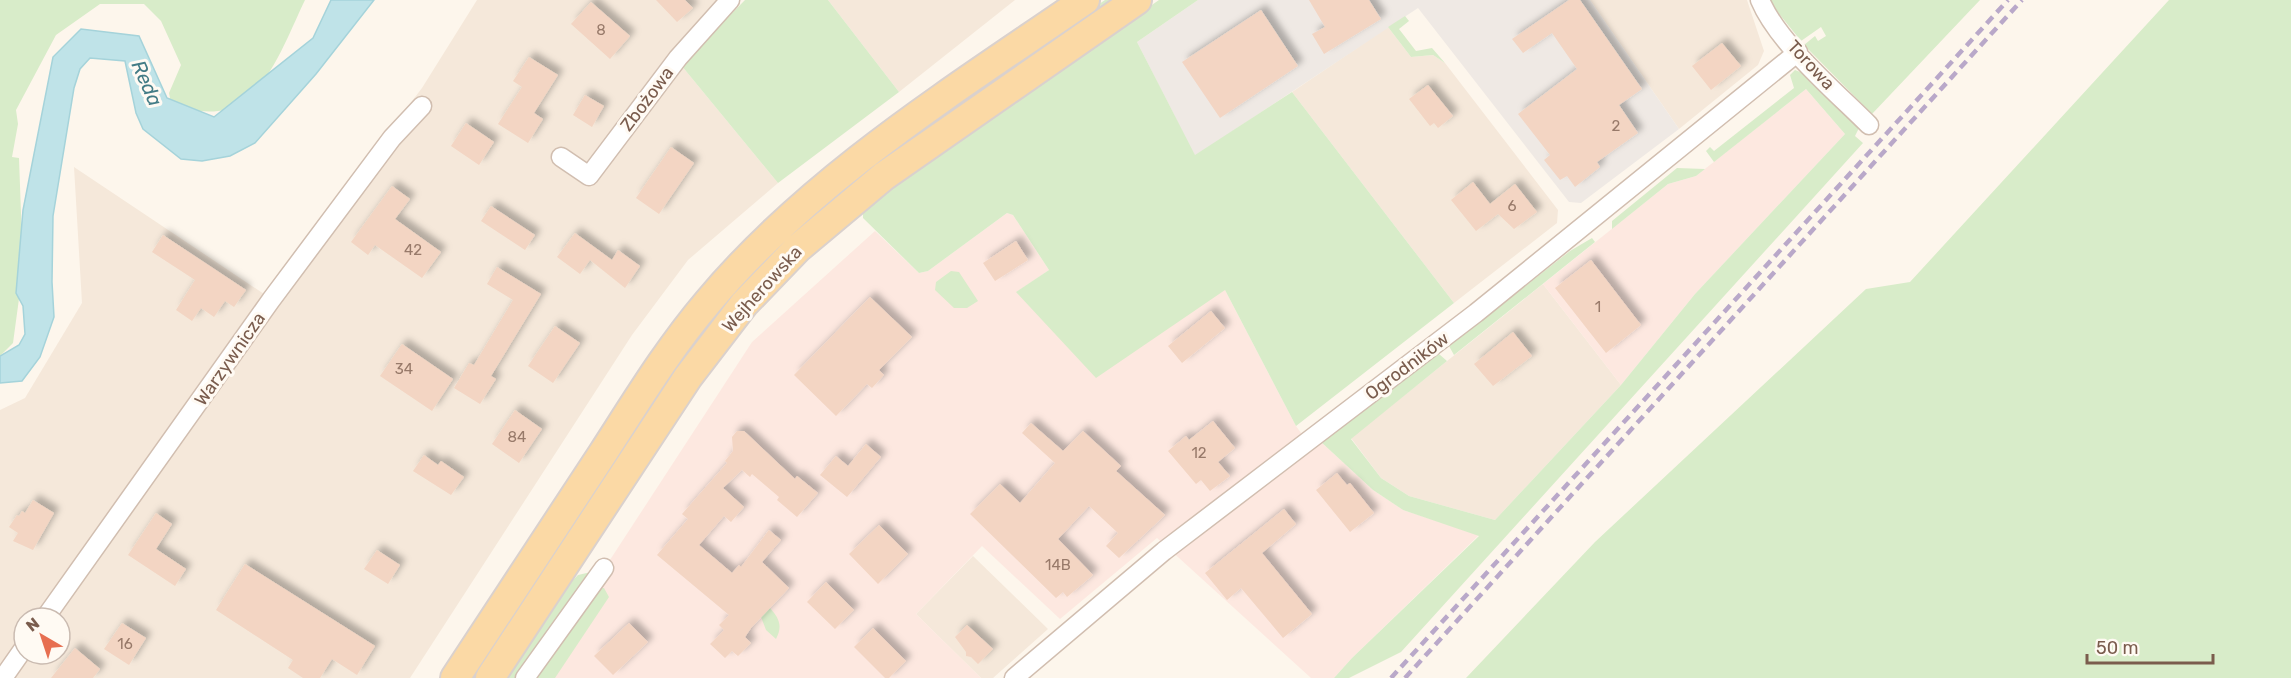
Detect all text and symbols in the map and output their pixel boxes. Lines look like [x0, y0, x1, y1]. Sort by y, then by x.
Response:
house number: 8 [596, 21, 606, 39]
street label: Torowa [1783, 36, 1839, 94]
water label: Reda [126, 56, 168, 110]
street label: Zbożowa [616, 62, 678, 136]
house number: 2 [1612, 117, 1621, 135]
house number: 6 [1507, 197, 1517, 215]
house number: 42 [404, 241, 422, 259]
street label: Wejherowska [717, 241, 807, 337]
house number: 1 [1595, 298, 1601, 316]
street label: Warzywnicza [190, 308, 270, 410]
street label: Ogrodników [1361, 327, 1453, 405]
house number: 34 [395, 360, 413, 378]
house number: 84 [508, 428, 526, 446]
house number: 12 [1191, 444, 1207, 462]
house number: 14B [1045, 556, 1071, 574]
north arrow [12, 606, 72, 666]
text: N [22, 614, 43, 636]
scale bar [2087, 627, 2213, 665]
house number: 16 [117, 635, 133, 653]
text: 50 m [2096, 637, 2139, 659]

